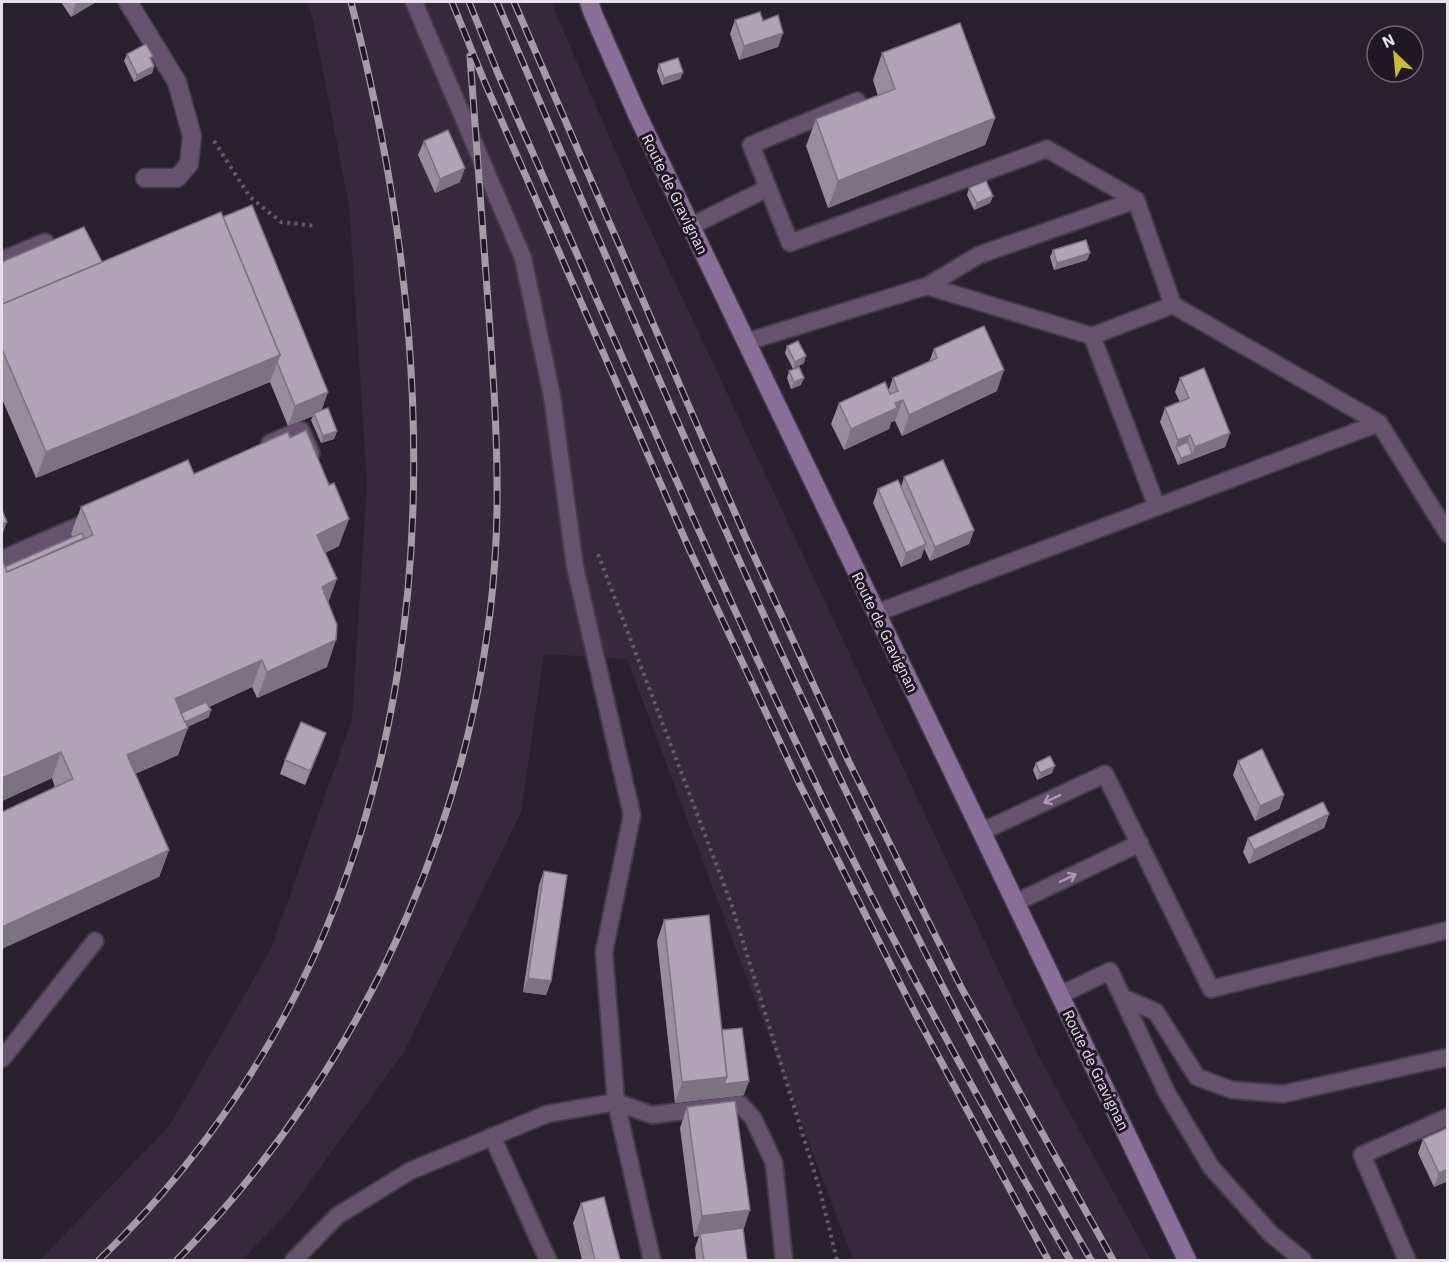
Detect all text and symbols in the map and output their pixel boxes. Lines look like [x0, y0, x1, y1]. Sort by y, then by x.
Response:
north arrow [1365, 24, 1425, 84]
text: N [1379, 29, 1398, 52]
street label: Route de Gravignan [638, 131, 712, 257]
street label: Route de Gravignan [848, 569, 922, 695]
one-way arrow [1044, 793, 1062, 805]
one-way arrow [1058, 871, 1076, 883]
street label: Route de Gravignan [1059, 1007, 1133, 1133]

